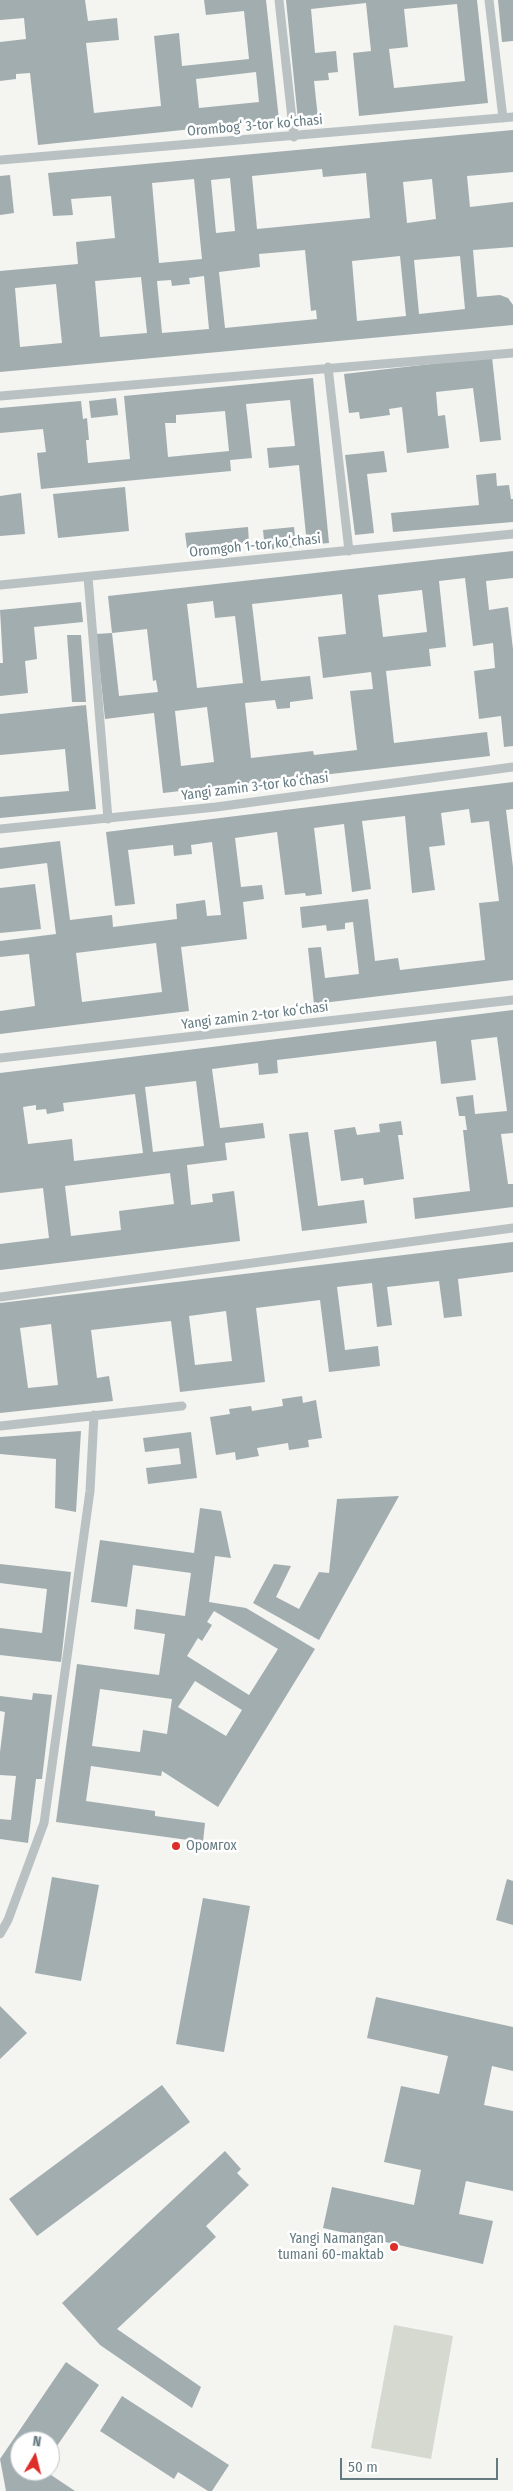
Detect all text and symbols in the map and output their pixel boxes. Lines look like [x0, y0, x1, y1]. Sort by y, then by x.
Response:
street label: Orombogʻ 3-tor koʻchasi [187, 112, 323, 140]
street label: Oromgoh 1-tor koʻchasi [188, 531, 322, 561]
street label: Yangi zamin 3-tor koʻchasi [181, 770, 329, 804]
street label: Yangi zamin 2-tor koʻchasi [181, 999, 329, 1033]
place label: Оромгох [186, 1838, 237, 1854]
marker: Оромгох [170, 1840, 182, 1852]
place label: Yangi Namangan tumani 60-maktab [278, 2231, 384, 2264]
marker: Yangi Namangan tumani 60-maktab [388, 2241, 400, 2253]
north arrow [10, 2431, 60, 2481]
text: N [32, 2433, 42, 2451]
scale bar [343, 2448, 500, 2480]
text: 50 m [348, 2458, 378, 2476]

